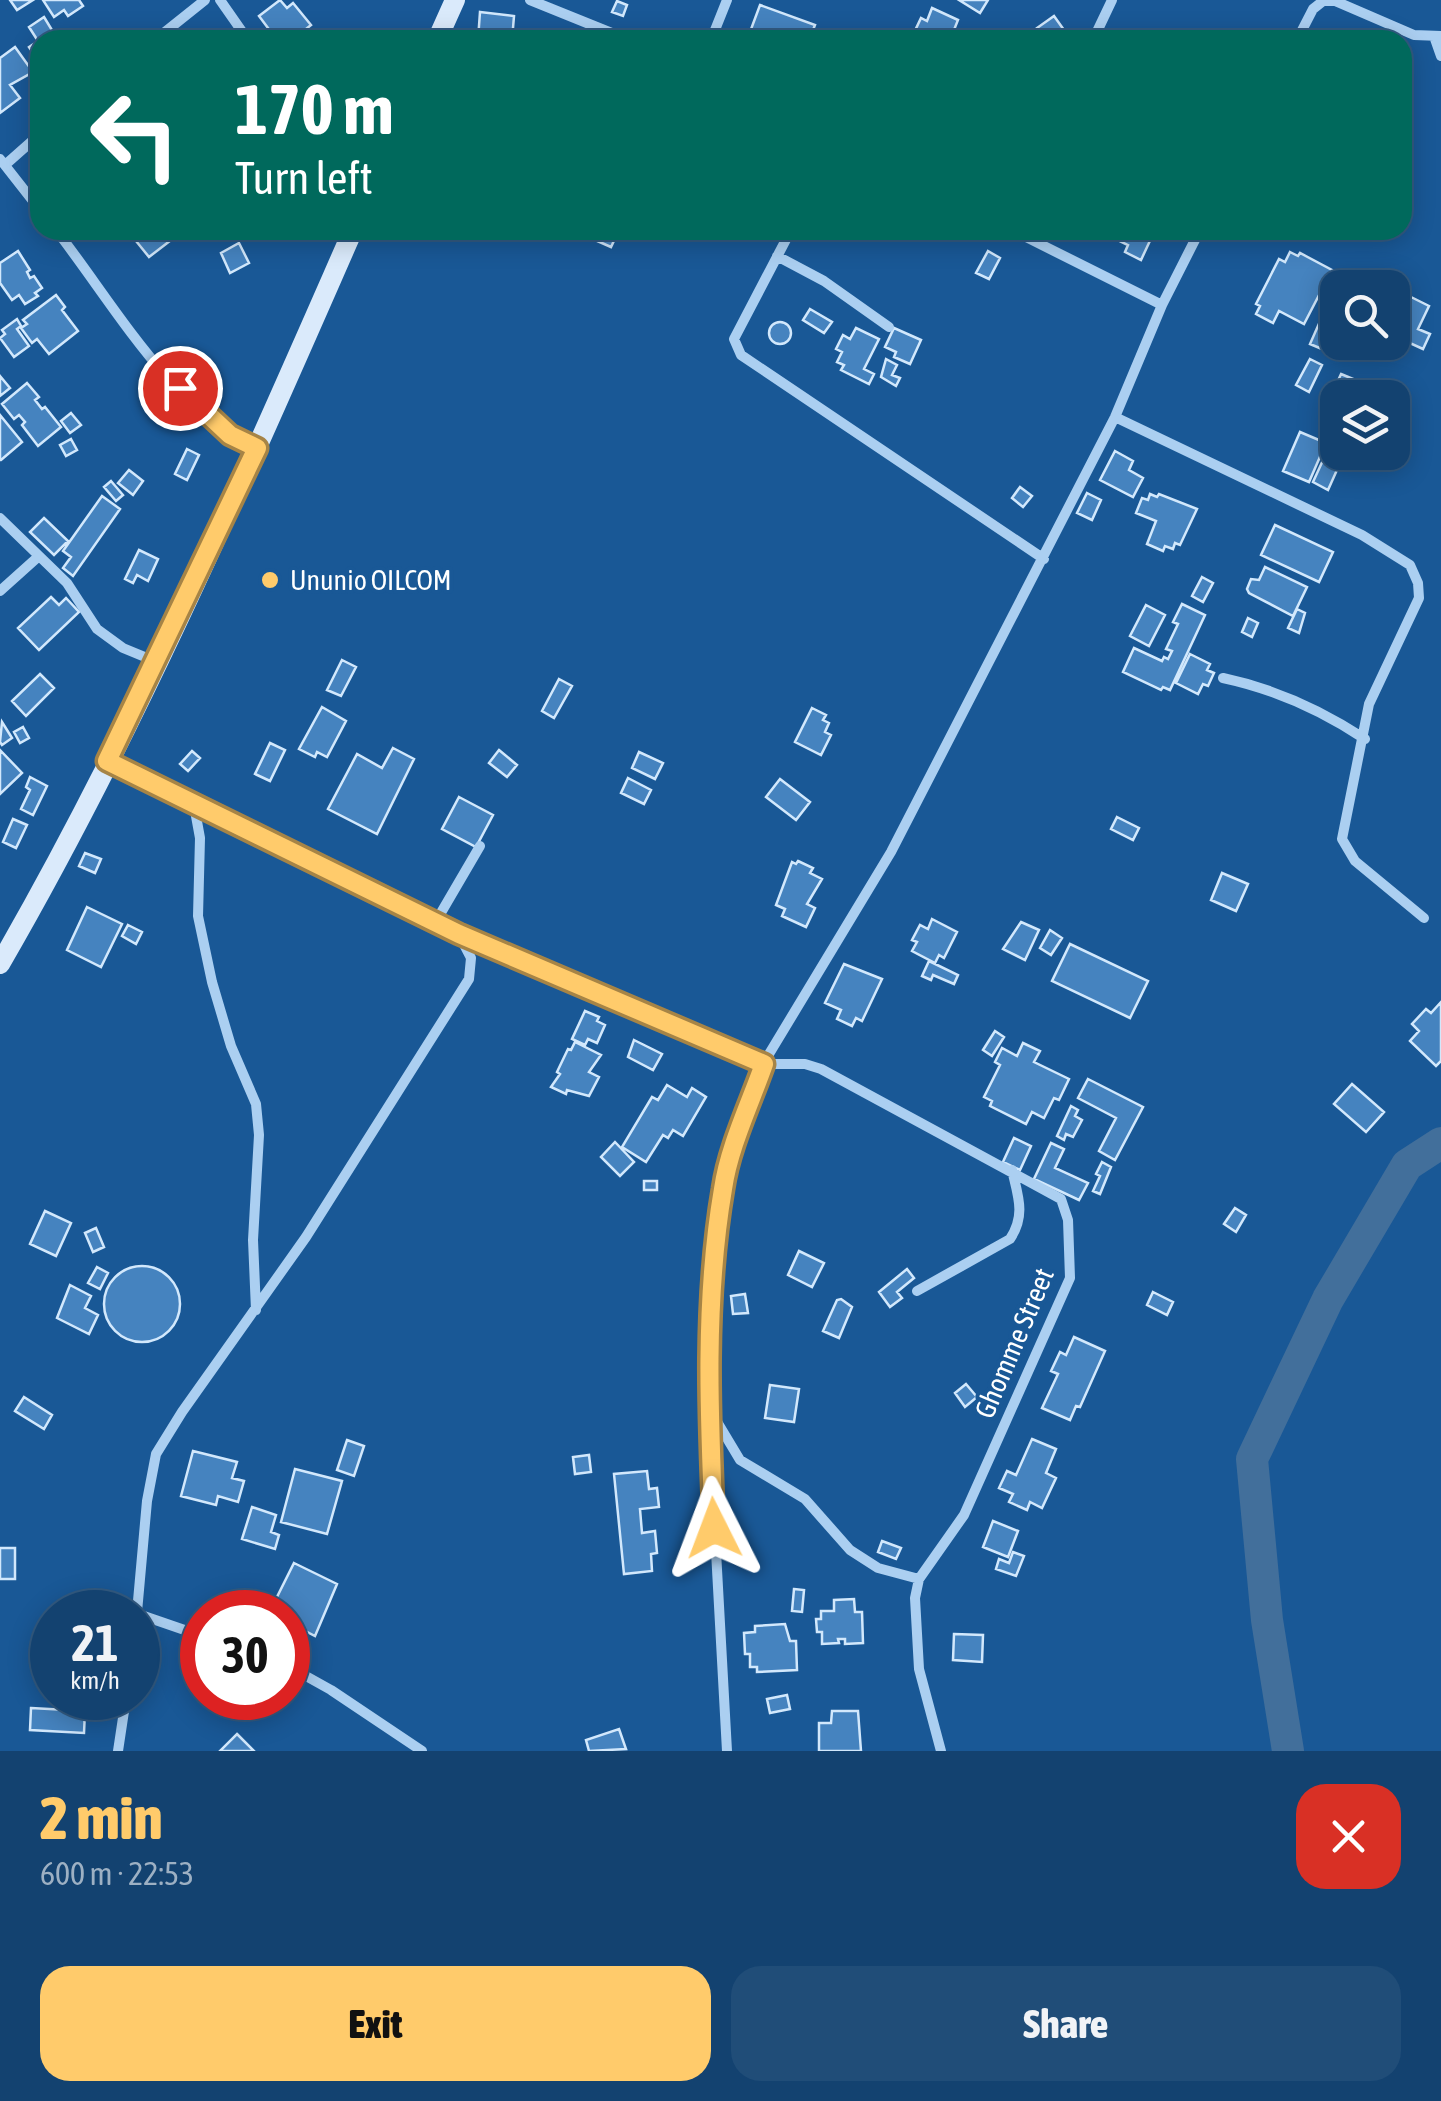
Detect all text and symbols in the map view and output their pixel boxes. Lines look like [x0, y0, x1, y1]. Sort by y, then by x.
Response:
text: 170 m [235, 69, 394, 149]
icon: left [70, 70, 200, 200]
text: Turn left [235, 152, 373, 204]
map controls [1320, 270, 1410, 470]
button: search [1320, 270, 1410, 360]
pin [138, 346, 223, 431]
icon: arrive [153, 361, 208, 416]
button: layers [1320, 380, 1410, 470]
place label: Ununio OILCOM [290, 564, 452, 596]
marker: Ununio OILCOM [259, 569, 281, 591]
street label: Ghomme Street [968, 1263, 1060, 1423]
position arrow [662, 1476, 766, 1580]
speed limit sign: 30 [180, 1590, 310, 1720]
text: 21 [71, 1614, 118, 1672]
text: km/h [70, 1666, 120, 1694]
text: 2 min [40, 1783, 163, 1852]
button: close [1296, 1784, 1401, 1889]
text: 600 m · 22:53 [40, 1855, 194, 1892]
button: Exit [40, 1966, 711, 2081]
button: Share [731, 1966, 1401, 2081]

